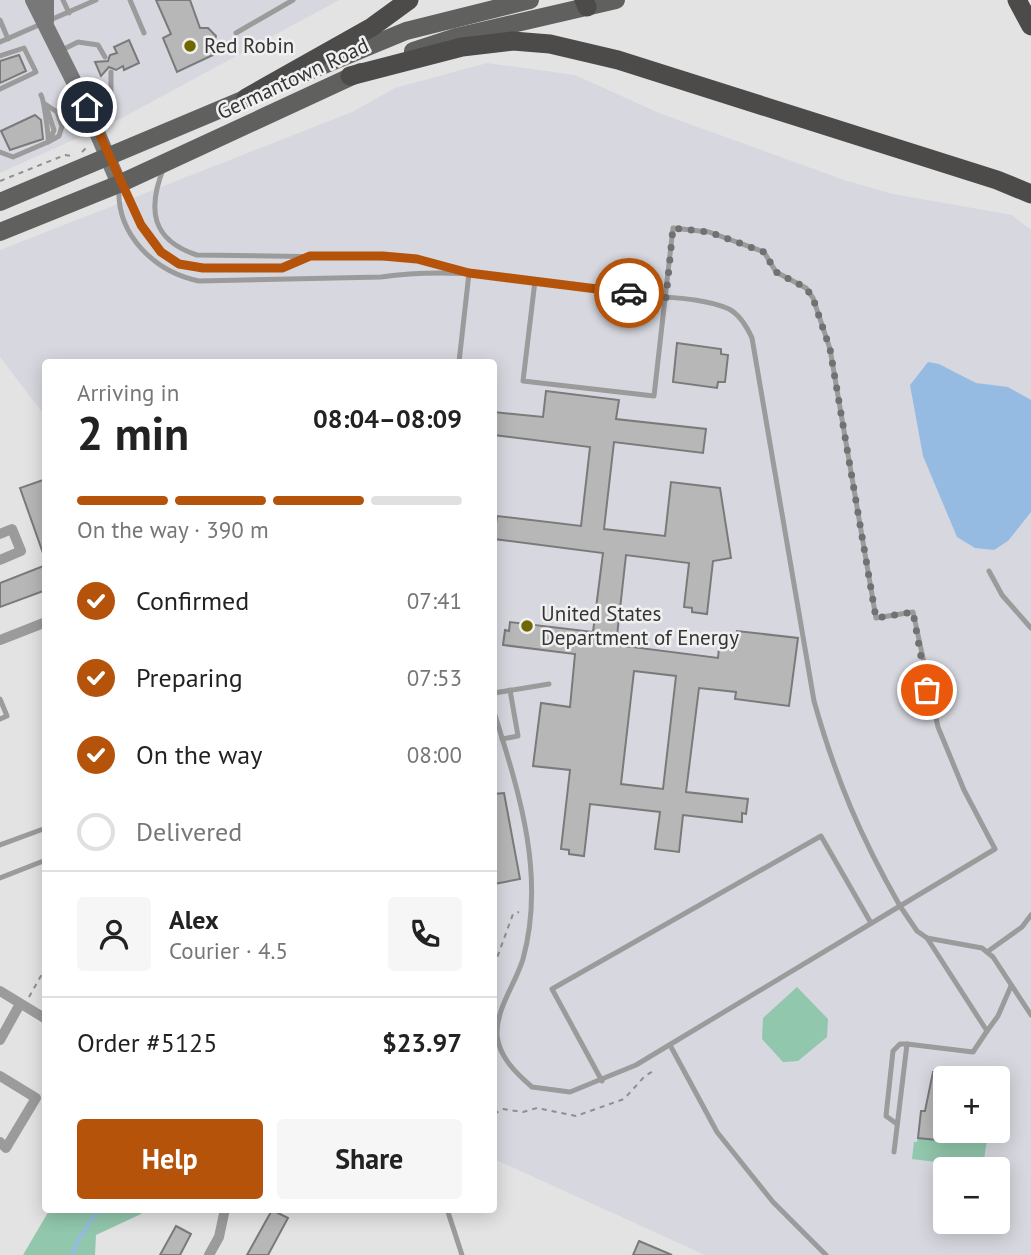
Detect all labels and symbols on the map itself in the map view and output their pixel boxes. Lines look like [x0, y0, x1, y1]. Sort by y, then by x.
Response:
place label: Red Robin [204, 32, 294, 59]
street label: Germantown Road [213, 32, 373, 126]
marker: Red Robin [182, 38, 198, 54]
pin [57, 77, 117, 137]
courier [594, 258, 664, 328]
place label: United States Department of Energy [541, 600, 739, 651]
marker: United States Department of Energy [519, 618, 535, 634]
pin [897, 660, 957, 720]

